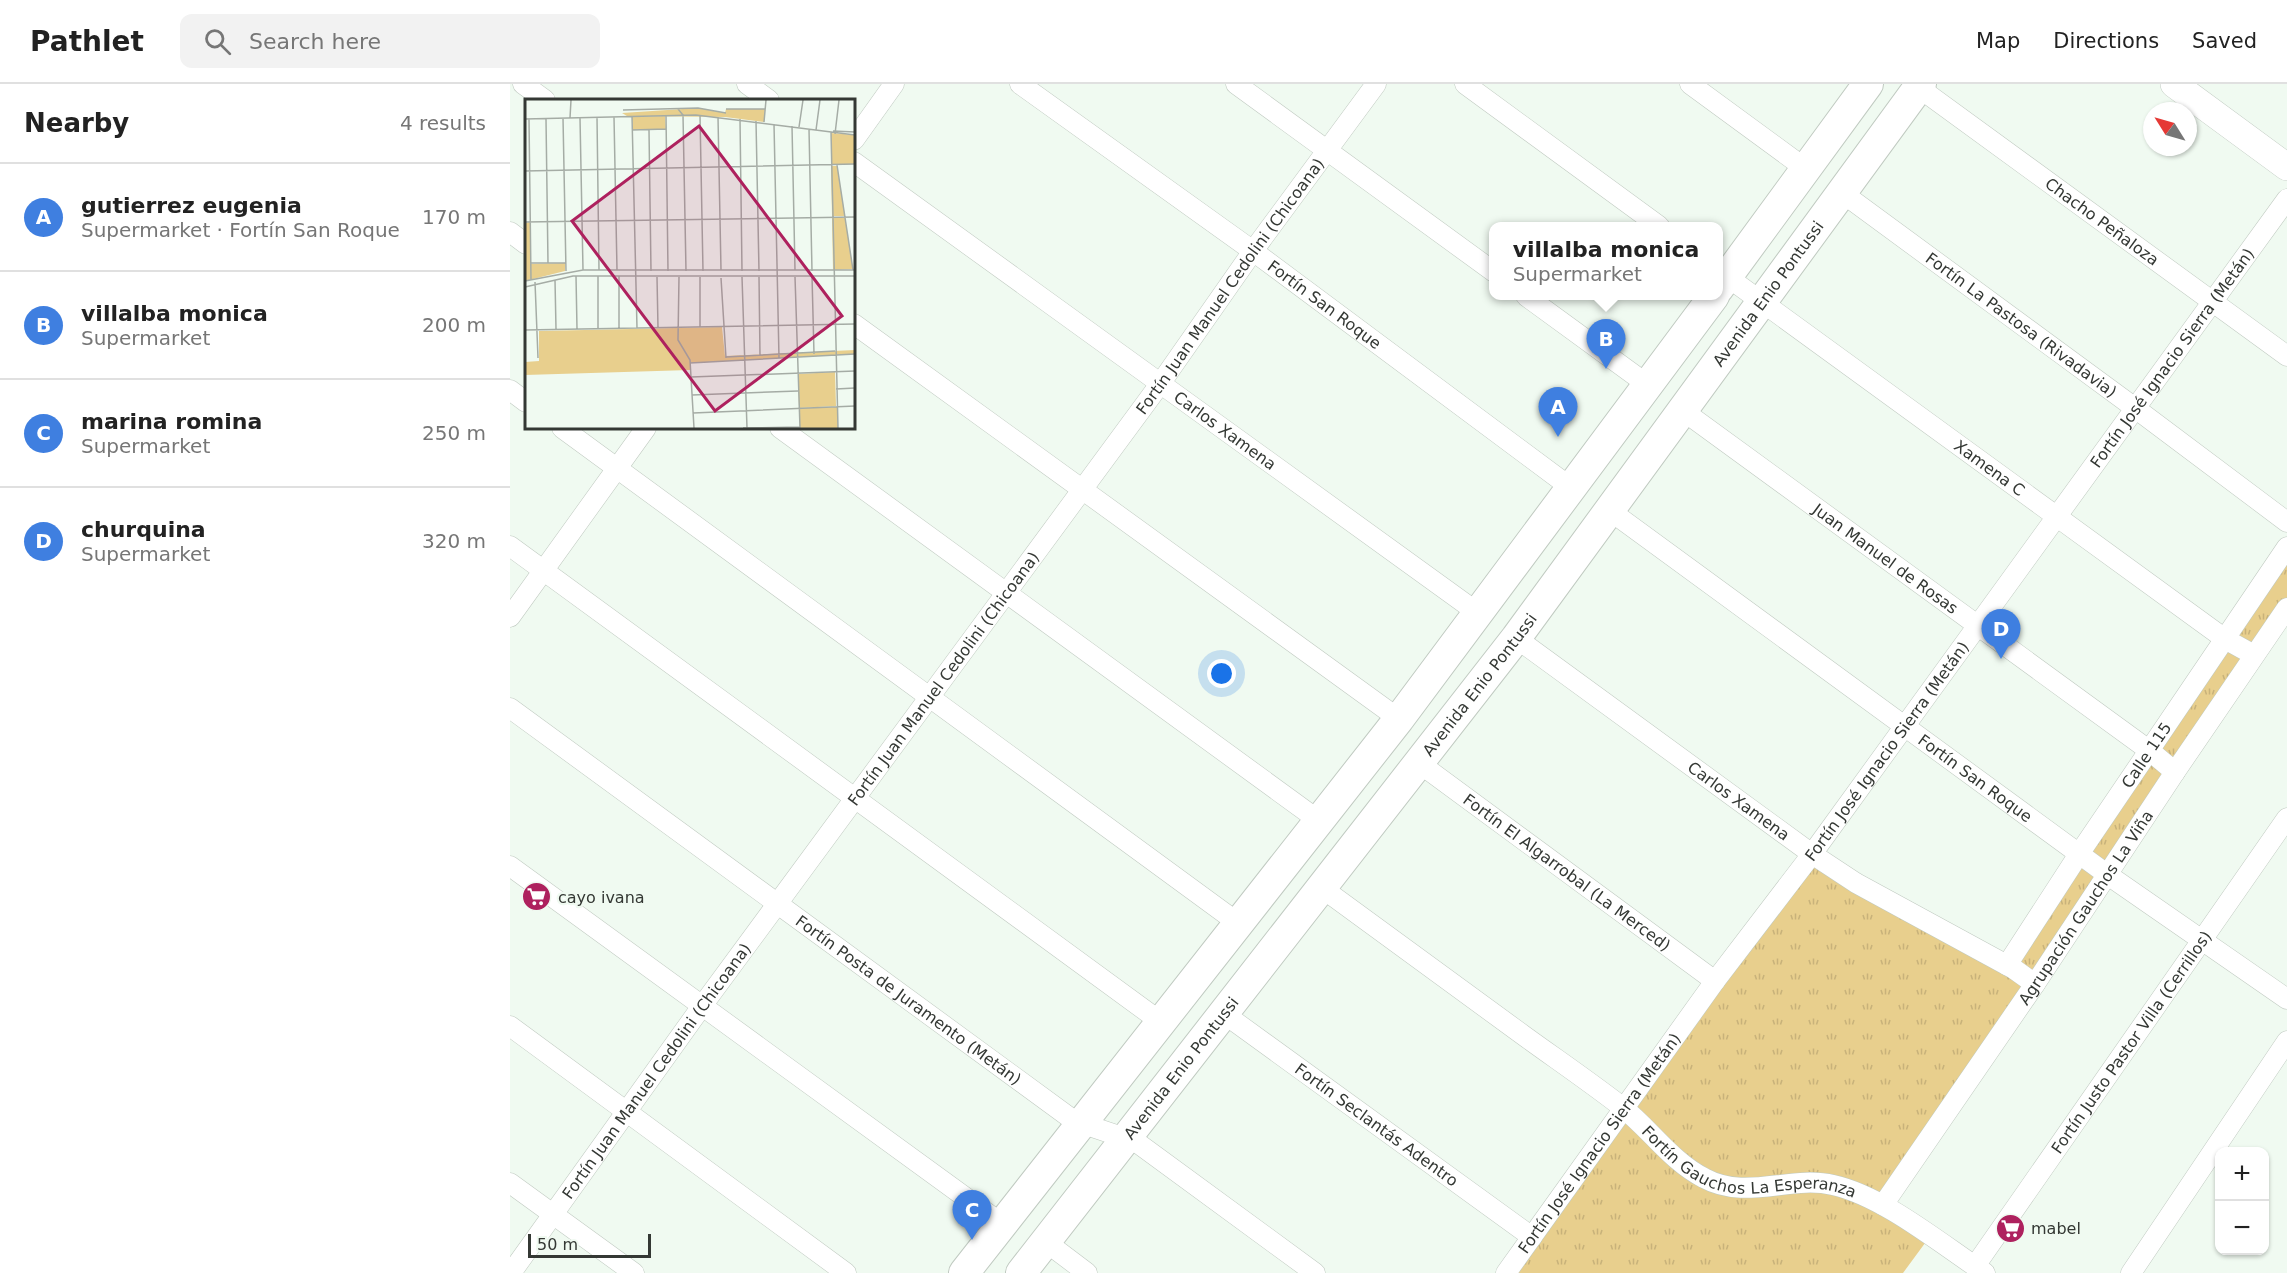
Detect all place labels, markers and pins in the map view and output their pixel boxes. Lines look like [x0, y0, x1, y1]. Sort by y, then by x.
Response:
pin: B [1586, 320, 1626, 369]
pin: A [1538, 388, 1578, 437]
pin: D [1982, 610, 2020, 659]
supermarket icon: cayo ivana [521, 881, 553, 913]
place label: cayo ivana [558, 888, 645, 907]
pin: C [952, 1190, 992, 1240]
supermarket icon: mabel [1994, 1212, 2026, 1244]
place label: mabel [2031, 1219, 2081, 1238]

